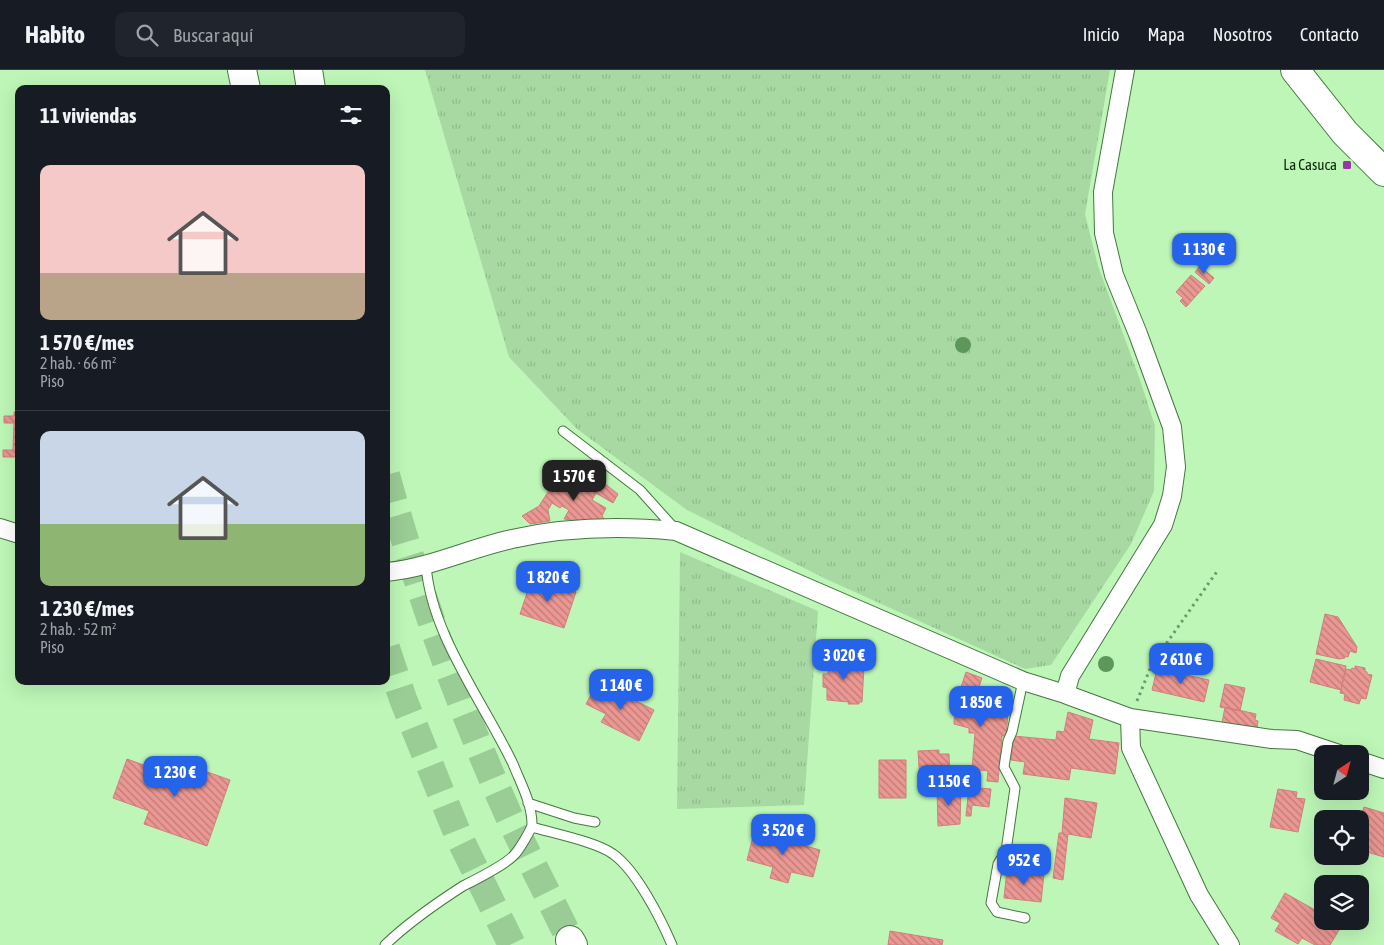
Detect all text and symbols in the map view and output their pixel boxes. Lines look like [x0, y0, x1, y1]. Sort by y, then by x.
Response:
search box [115, 12, 465, 57]
text: Habito [25, 21, 85, 48]
icon: search [133, 21, 161, 49]
text: Buscar aquí [173, 24, 253, 46]
text: Inicio [1083, 24, 1119, 45]
text: Mapa [1147, 24, 1185, 45]
text: Nosotros [1213, 24, 1272, 45]
text: Contacto [1300, 24, 1359, 45]
icon: filters [337, 101, 365, 129]
text: 11 viviendas [40, 103, 136, 127]
place label: La Casuca [1283, 156, 1337, 173]
marker: La Casuca [1341, 159, 1353, 171]
icon: home [158, 198, 248, 288]
pin: 1 130 € [1158, 232, 1250, 275]
text: 1 130 € [1183, 240, 1225, 258]
text: 1 570 €/mes [40, 330, 134, 354]
text: 2 hab. · 66 m² [40, 354, 116, 372]
text: Piso [40, 372, 64, 390]
pin: 1 570 € [528, 460, 620, 502]
icon: home [158, 463, 248, 553]
text: 1 570 € [553, 467, 595, 485]
pin: 1 820 € [502, 560, 594, 603]
text: 1 820 € [527, 568, 569, 586]
text: 1 230 €/mes [40, 596, 134, 620]
text: 2 hab. · 52 m² [40, 620, 116, 638]
text: Piso [40, 638, 64, 656]
pin: 3 020 € [798, 638, 890, 681]
pin: 2 610 € [1135, 642, 1227, 685]
text: 3 020 € [823, 646, 865, 664]
text: 2 610 € [1160, 650, 1202, 668]
pin: 1 140 € [575, 668, 667, 711]
text: 1 140 € [600, 676, 642, 694]
pin: 1 850 € [935, 686, 1027, 728]
text: 1 850 € [960, 693, 1002, 711]
north arrow [1314, 745, 1369, 800]
map controls [1314, 745, 1369, 930]
pin: 1 230 € [129, 756, 221, 798]
text: 1 230 € [154, 763, 196, 781]
pin: 1 150 € [903, 764, 995, 807]
text: 1 150 € [928, 772, 970, 790]
button: locate [1314, 810, 1369, 865]
pin: 3 520 € [737, 814, 829, 856]
text: 3 520 € [762, 821, 804, 839]
pin: 952 € [989, 844, 1059, 886]
text: 952 € [1008, 851, 1040, 869]
button: layers [1314, 875, 1369, 930]

